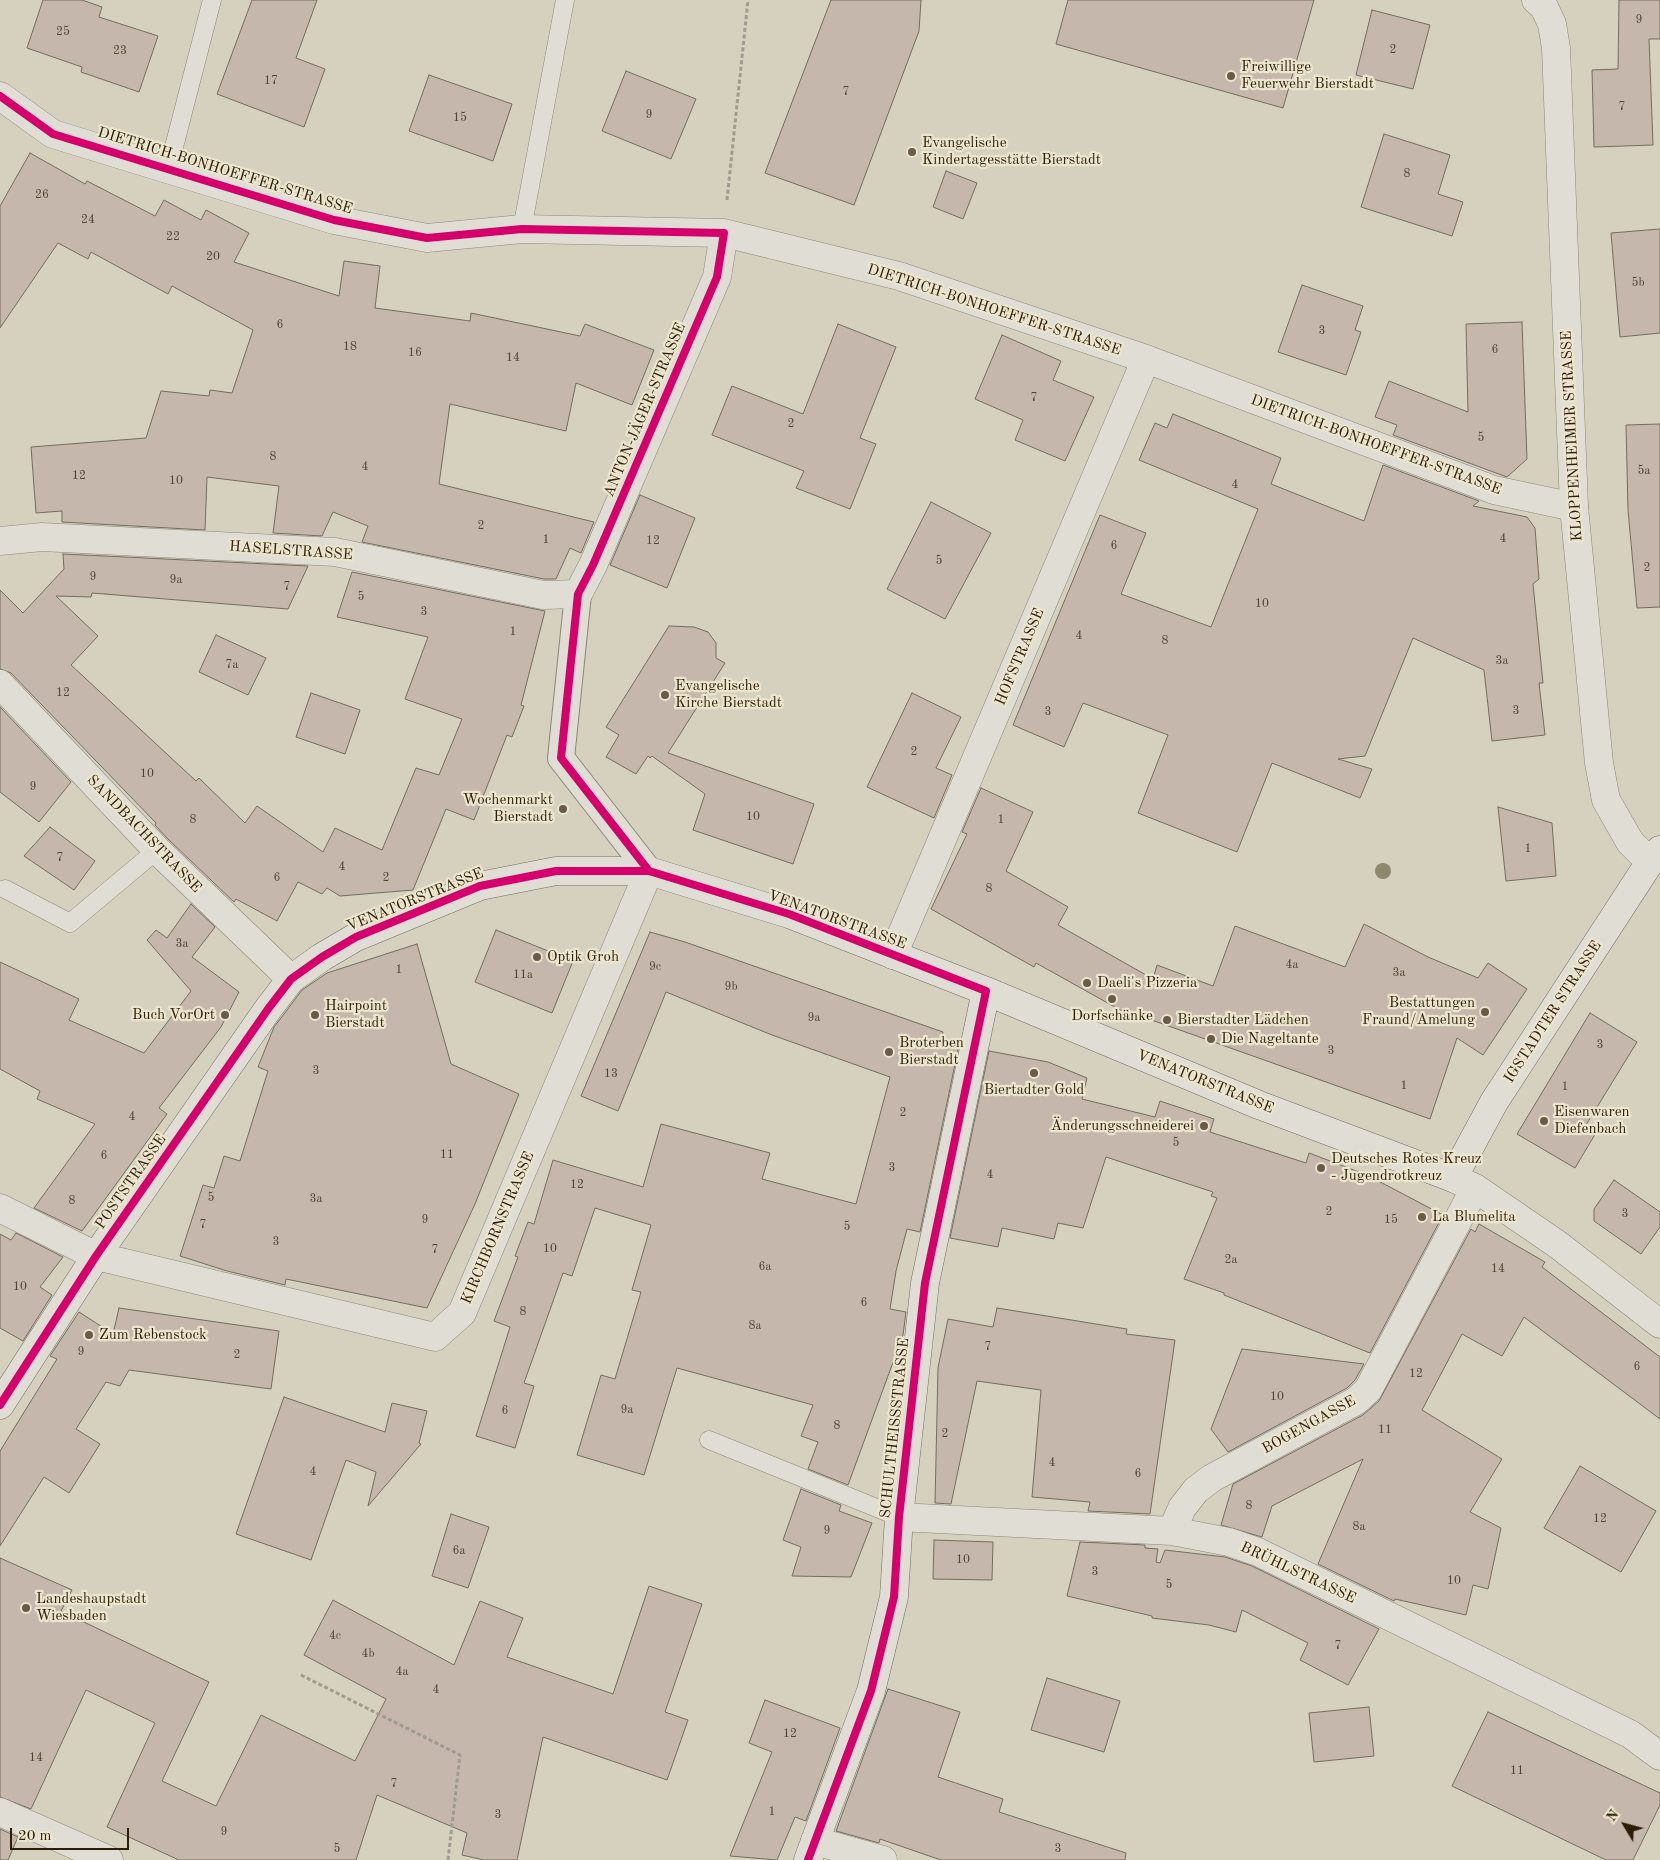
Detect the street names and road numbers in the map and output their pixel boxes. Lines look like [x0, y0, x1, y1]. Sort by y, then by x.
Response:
street label: DIETRICH-BONHOEFFER-STRASSE [95, 124, 355, 218]
street label: DIETRICH-BONHOEFFER-STRASSE [865, 260, 1123, 360]
street label: ANTON-JÄGER-STRASSE [600, 320, 690, 500]
street label: KLOPPENHEIMER STRASSE [1557, 330, 1587, 542]
street label: DIETRICH-BONHOEFFER-STRASSE [1248, 391, 1504, 499]
street label: HASELSTRASSE [228, 538, 354, 564]
street label: HOFSTRASSE [991, 606, 1049, 708]
street label: SANDBACHSTRASSE [83, 771, 205, 897]
street label: VENATORSTRASSE [344, 864, 486, 936]
street label: VENATORSTRASSE [765, 887, 909, 953]
street label: IGSTADTER STRASSE [1500, 938, 1606, 1086]
street label: VENATORSTRASSE [1134, 1046, 1276, 1118]
street label: POSTSTRASSE [92, 1131, 170, 1233]
street label: KIRCHBORNSTRASSE [458, 1149, 538, 1307]
street label: SCHULTHEISSSTRASSE [877, 1337, 913, 1519]
street label: BOGENGASSE [1259, 1392, 1359, 1458]
street label: BRÜHLSTRASSE [1237, 1538, 1359, 1608]

